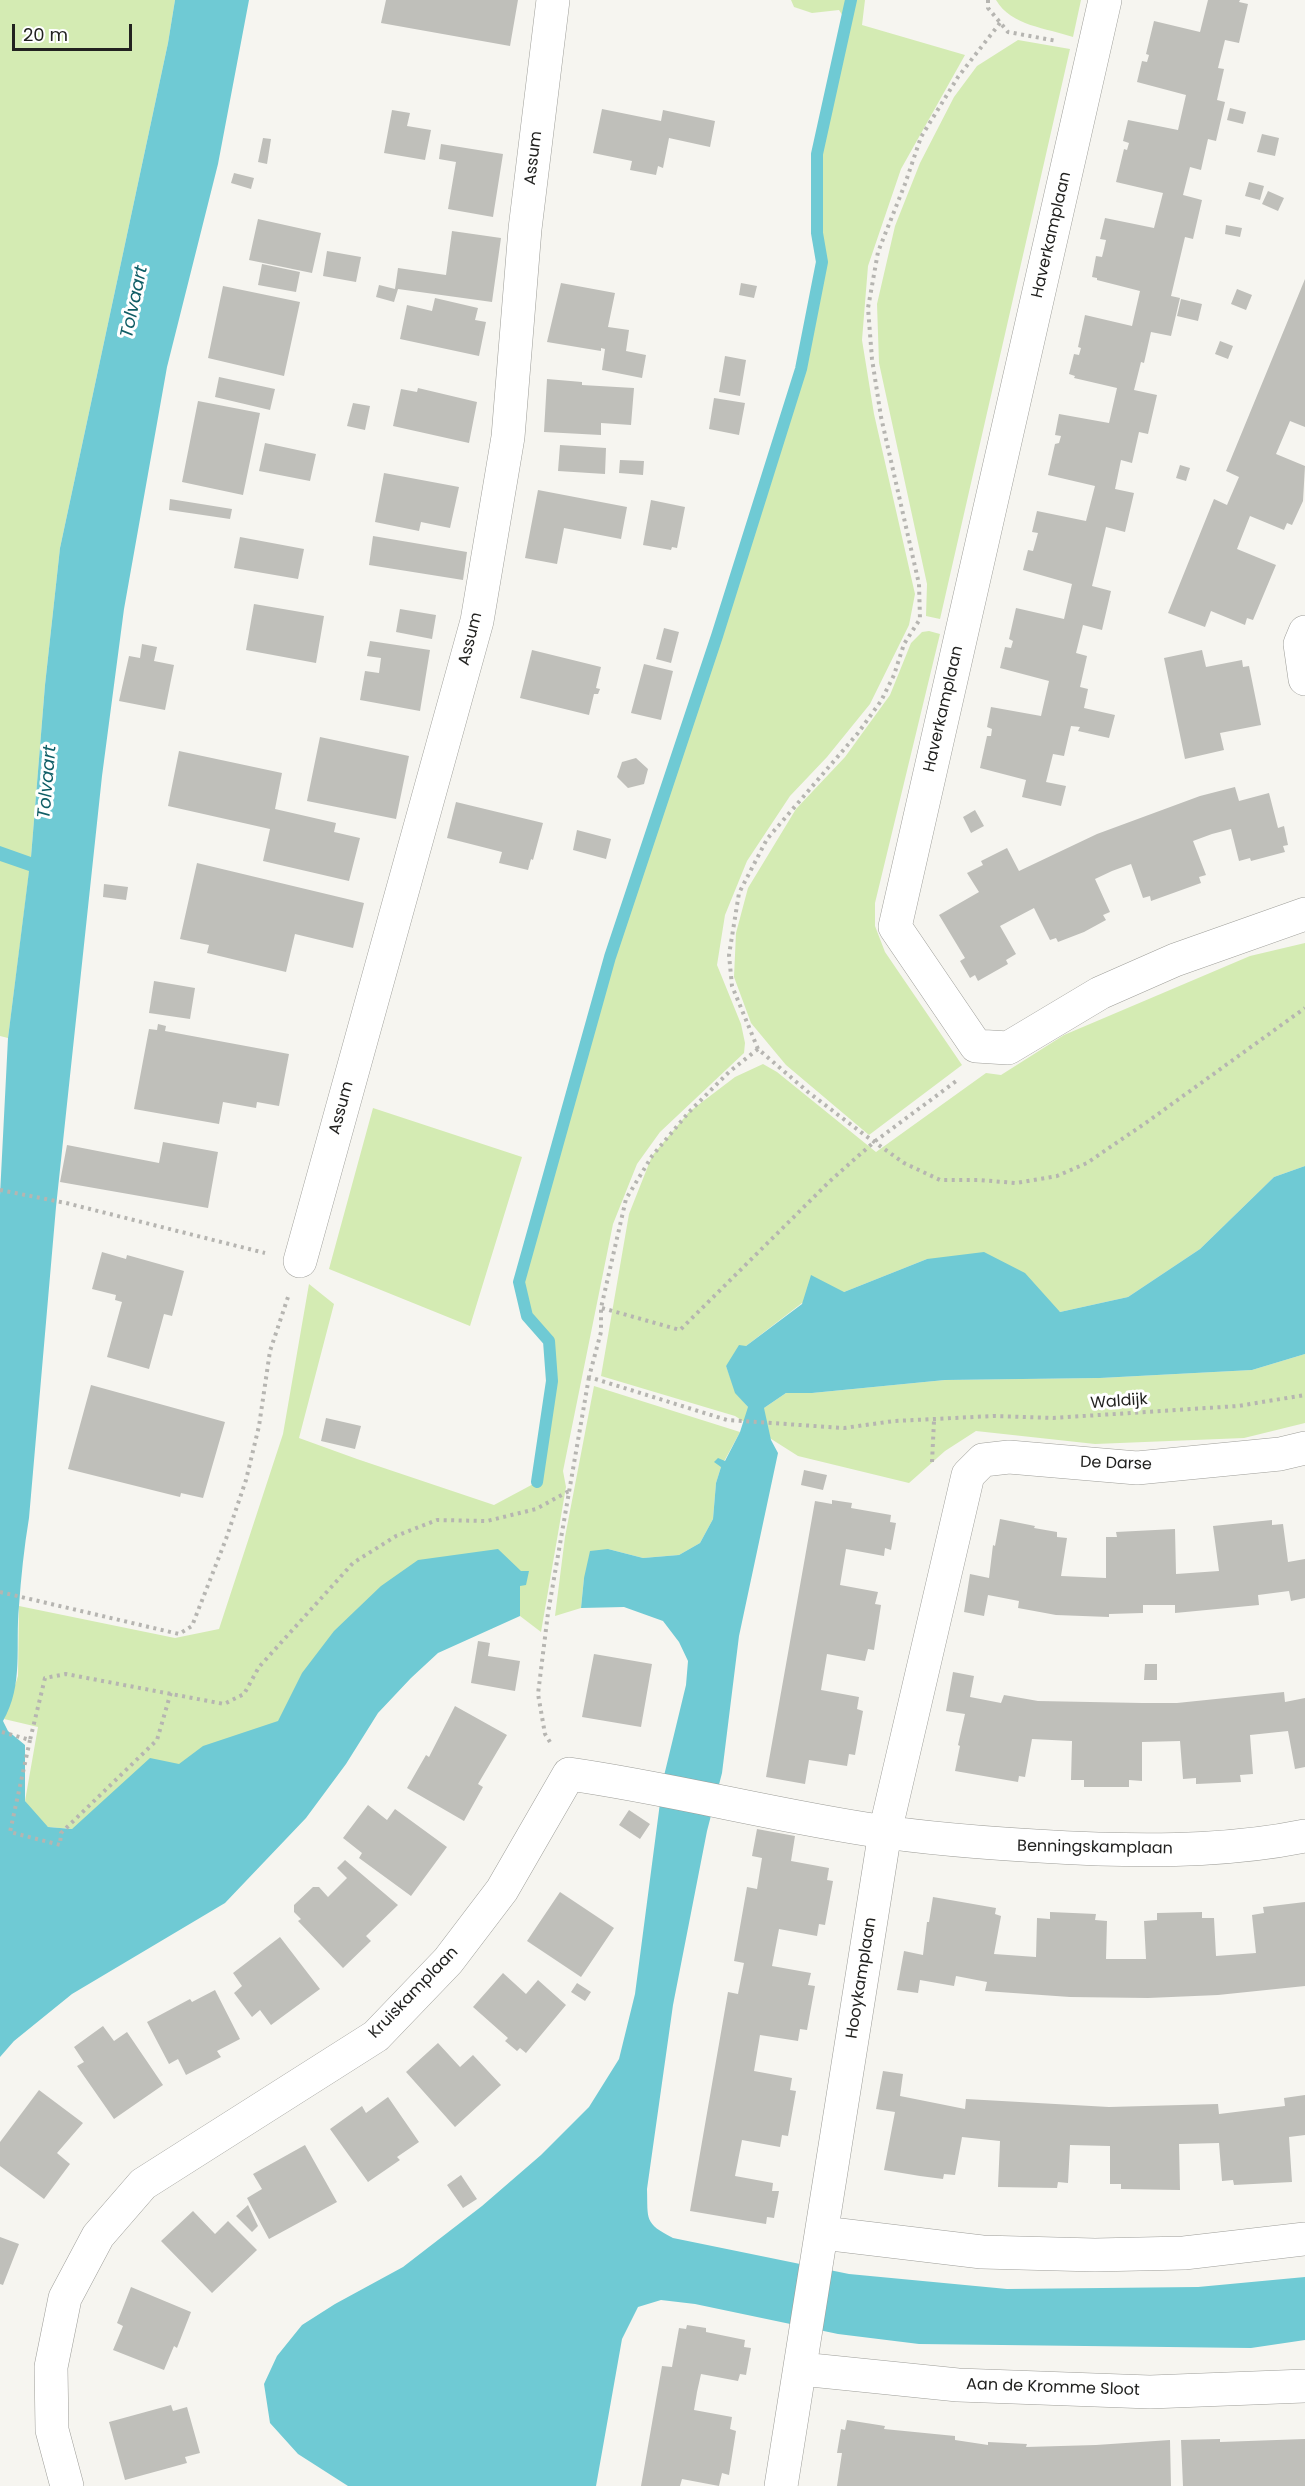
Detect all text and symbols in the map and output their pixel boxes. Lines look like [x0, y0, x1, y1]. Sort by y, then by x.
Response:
scale bar [15, 12, 135, 50]
text: 20 m [23, 22, 68, 47]
street label: Assum [521, 130, 547, 186]
street label: Haverkamplaan [1028, 170, 1076, 300]
water label: Tolvaart [117, 264, 153, 340]
street label: Assum [455, 610, 487, 668]
street label: Haverkamplaan [920, 644, 968, 774]
water label: Tolvaart [34, 745, 62, 819]
street label: Assum [326, 1079, 358, 1137]
street label: Waldijk [1090, 1390, 1148, 1414]
street label: De Darse [1080, 1453, 1152, 1475]
street label: Benningskamplaan [1017, 1837, 1173, 1859]
street label: Hooykamplaan [843, 1916, 881, 2040]
street label: Kruiskamplaan [365, 1943, 463, 2043]
street label: Aan de Kromme Sloot [966, 2375, 1140, 2401]

